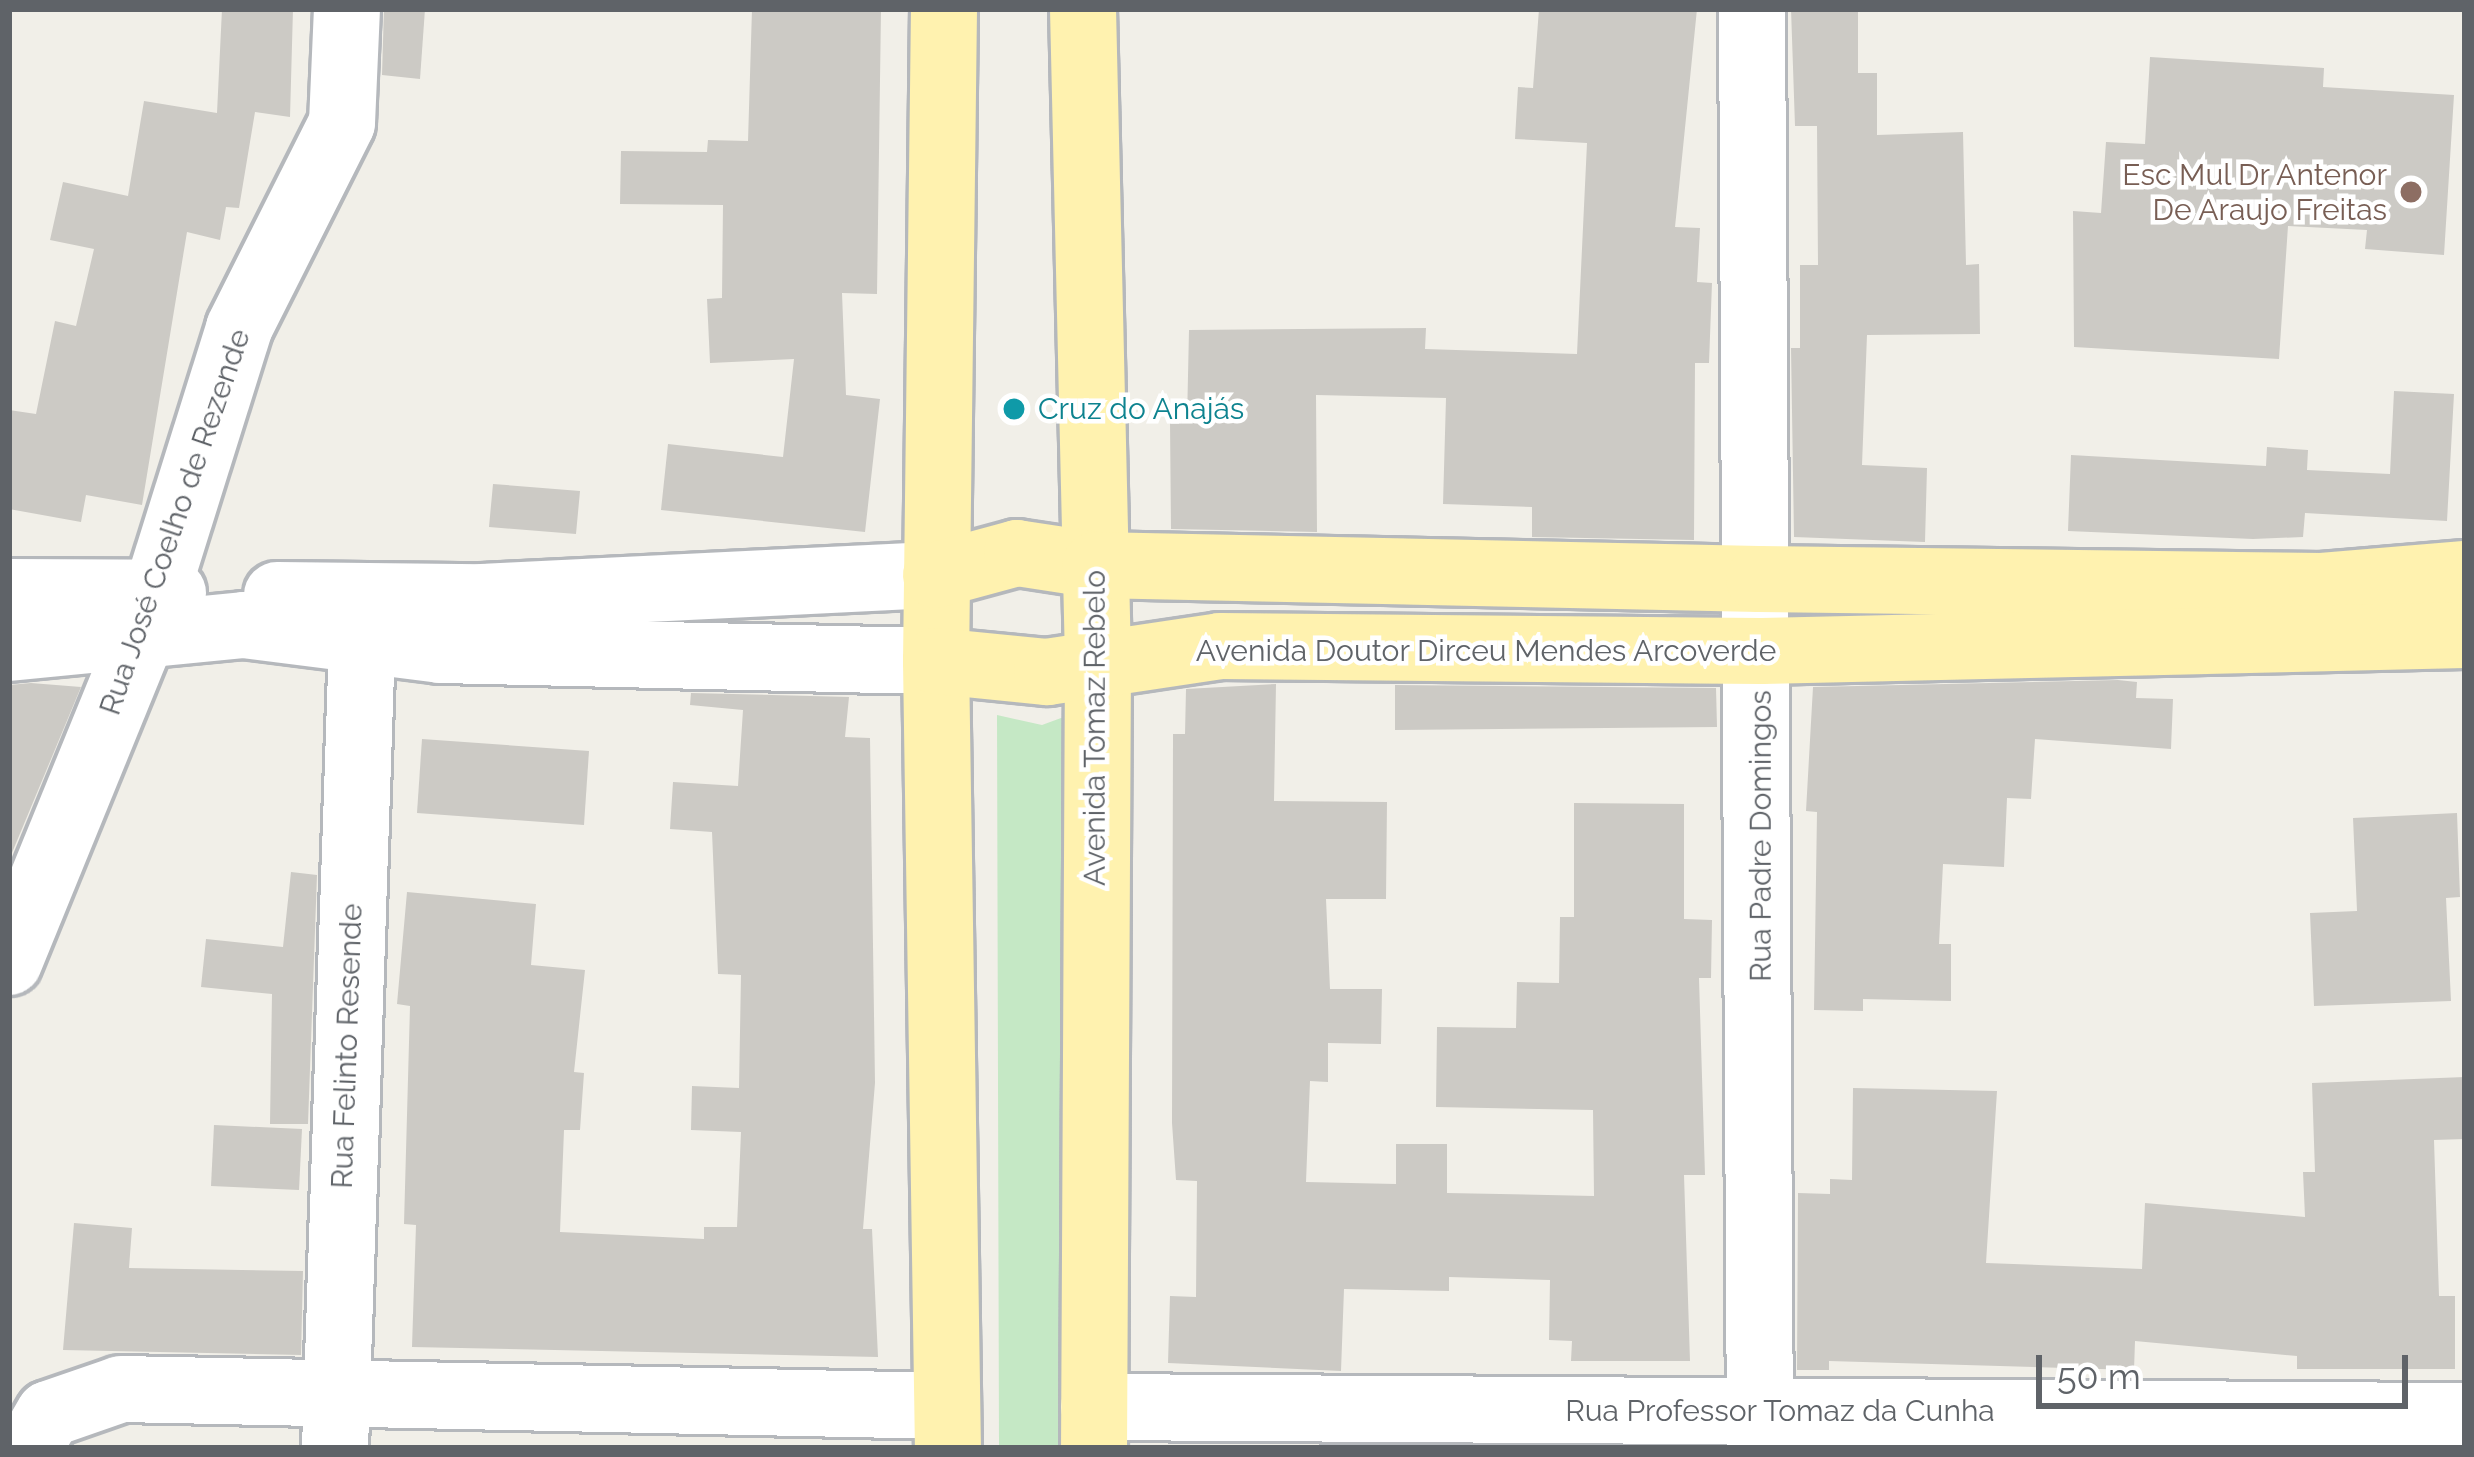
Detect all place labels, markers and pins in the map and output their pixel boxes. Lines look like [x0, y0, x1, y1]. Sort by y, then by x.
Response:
place label: Esc Mul Dr Antenor De Araujo Freitas [2120, 157, 2387, 228]
marker: Esc Mul Dr Antenor De Araujo Freitas [2398, 179, 2424, 205]
place label: Cruz do Anajás [1038, 391, 1245, 427]
marker: Cruz do Anajás [1001, 396, 1027, 422]

